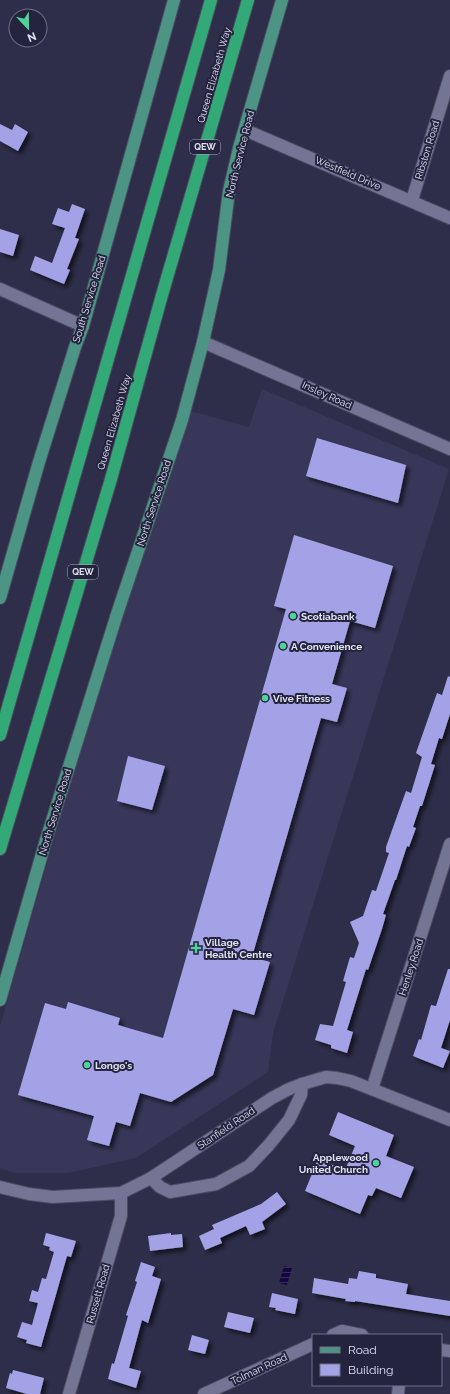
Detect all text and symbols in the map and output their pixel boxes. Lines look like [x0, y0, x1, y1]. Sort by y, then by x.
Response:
north arrow [8, 8, 48, 48]
street label: Queen Elizabeth Way [195, 25, 233, 124]
text: N [25, 29, 38, 44]
street label: North Service Road [224, 109, 256, 199]
street label: Ribston Road [413, 119, 441, 181]
road number: QEW [190, 140, 220, 154]
street label: Westfield Drive [314, 154, 383, 192]
street label: South Service Road [71, 254, 107, 344]
street label: Queen Elizabeth Way [95, 372, 133, 471]
street label: Insley Road [300, 379, 354, 411]
street label: North Service Road [135, 459, 173, 547]
road number: QEW [68, 565, 98, 579]
marker: Scotiabank [288, 611, 298, 621]
place label: Scotiabank [301, 611, 355, 622]
marker: A Convenience [278, 641, 288, 651]
place label: A Convenience [291, 641, 362, 652]
marker: Vive Fitness [260, 693, 270, 703]
place label: Vive Fitness [273, 693, 330, 704]
street label: North Service Road [37, 768, 73, 856]
place label: Village Health Centre [205, 937, 272, 960]
street label: Henley Road [397, 937, 425, 997]
marker: Village Health Centre [190, 942, 202, 954]
marker: Longo's [82, 1060, 92, 1070]
place label: Longo's [95, 1060, 132, 1071]
street label: Stanfield Road [195, 1105, 257, 1151]
place label: Applewood United Church [299, 1152, 369, 1175]
marker: Applewood United Church [371, 1158, 381, 1168]
street label: Russett Road [84, 1263, 112, 1325]
legend [312, 1334, 442, 1386]
text: Road [348, 1343, 377, 1357]
street label: Tolman Road [229, 1351, 289, 1387]
text: Building [348, 1363, 394, 1377]

